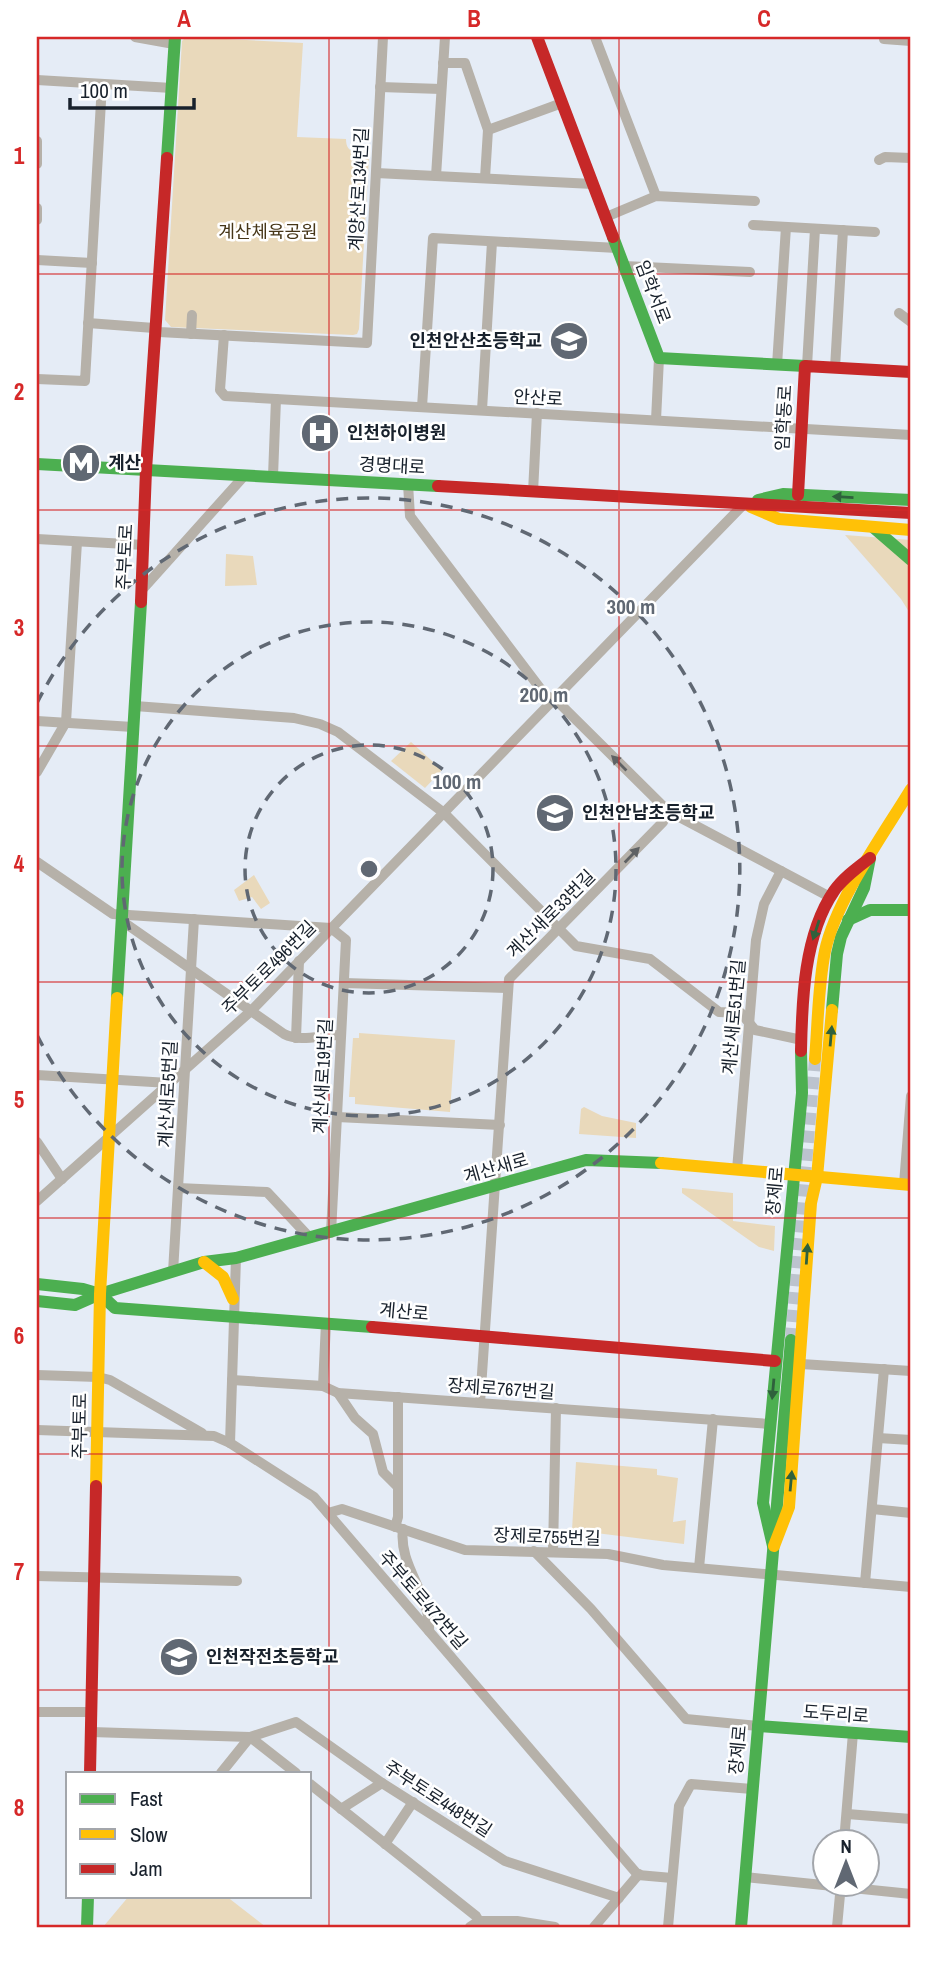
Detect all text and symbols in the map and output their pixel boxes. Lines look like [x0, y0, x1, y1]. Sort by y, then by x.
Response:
text: A [177, 3, 191, 34]
text: B [467, 3, 481, 34]
text: C [757, 3, 771, 34]
scale bar [70, 66, 194, 110]
text: 100 m [80, 76, 128, 105]
street label: 계양산로134번길 [343, 126, 374, 252]
text: 1 [14, 140, 25, 171]
park label: 계산체육공원 [218, 219, 318, 244]
street label: 임학서로 [630, 256, 677, 327]
school or university icon: 인천안산초등학교 [548, 320, 590, 362]
place label: 인천안산초등학교 [410, 328, 542, 353]
text: 2 [14, 376, 24, 407]
street label: 안산로 [513, 384, 563, 411]
street label: 임학동로 [769, 384, 798, 452]
hospital icon: 인천하이병원 [299, 412, 341, 454]
place label: 인천하이병원 [347, 420, 446, 445]
metro station icon: 계산 [60, 442, 102, 484]
place label: 계산 [108, 450, 142, 475]
street label: 경명대로 [358, 451, 426, 480]
one-way arrow [832, 491, 854, 502]
street label: 주부토로 [110, 523, 139, 591]
text: 300 m [607, 592, 655, 621]
text: 3 [14, 612, 24, 643]
text: 200 m [520, 680, 568, 709]
one-way arrow [611, 754, 628, 771]
text: 100 m [433, 767, 481, 796]
school or university icon: 인천안남초등학교 [534, 792, 576, 834]
place label: 인천안남초등학교 [582, 800, 714, 825]
one-way arrow [623, 846, 640, 863]
text: 4 [14, 848, 25, 879]
centre of rings [357, 857, 381, 881]
street label: 계산새로33번길 [501, 864, 600, 963]
street label: 주부토로496번길 [216, 915, 321, 1020]
one-way arrow [810, 920, 821, 941]
street label: 계산새로51번길 [716, 958, 751, 1076]
street label: 계산새로19번길 [307, 1018, 338, 1134]
one-way arrow [826, 1024, 837, 1046]
street label: 계산새로5번길 [152, 1040, 183, 1148]
text: 5 [14, 1084, 24, 1115]
street label: 계산새로 [461, 1146, 531, 1189]
street label: 장제로 [760, 1165, 789, 1217]
one-way arrow [802, 1243, 813, 1265]
street label: 계산로 [378, 1297, 430, 1326]
text: 6 [14, 1320, 24, 1351]
street label: 장제로767번길 [447, 1372, 555, 1405]
one-way arrow [767, 1378, 778, 1400]
street label: 주부토로 [66, 1393, 93, 1459]
one-way arrow [786, 1470, 797, 1492]
street label: 장제로755번길 [493, 1522, 601, 1551]
street label: 주부토로472번길 [373, 1545, 473, 1655]
text: 7 [14, 1556, 24, 1587]
school or university icon: 인천작전초등학교 [158, 1636, 200, 1678]
place label: 인천작전초등학교 [206, 1644, 338, 1669]
street label: 도두리로 [802, 1699, 870, 1728]
street label: 장제로 [723, 1724, 752, 1776]
street label: 주부토로448번길 [379, 1754, 497, 1843]
legend [66, 1772, 312, 1898]
text: Fast [130, 1784, 163, 1813]
text: 8 [14, 1792, 24, 1823]
text: Slow [130, 1820, 168, 1849]
north arrow [811, 1828, 881, 1898]
text: N [840, 1833, 852, 1859]
text: Jam [130, 1854, 163, 1883]

